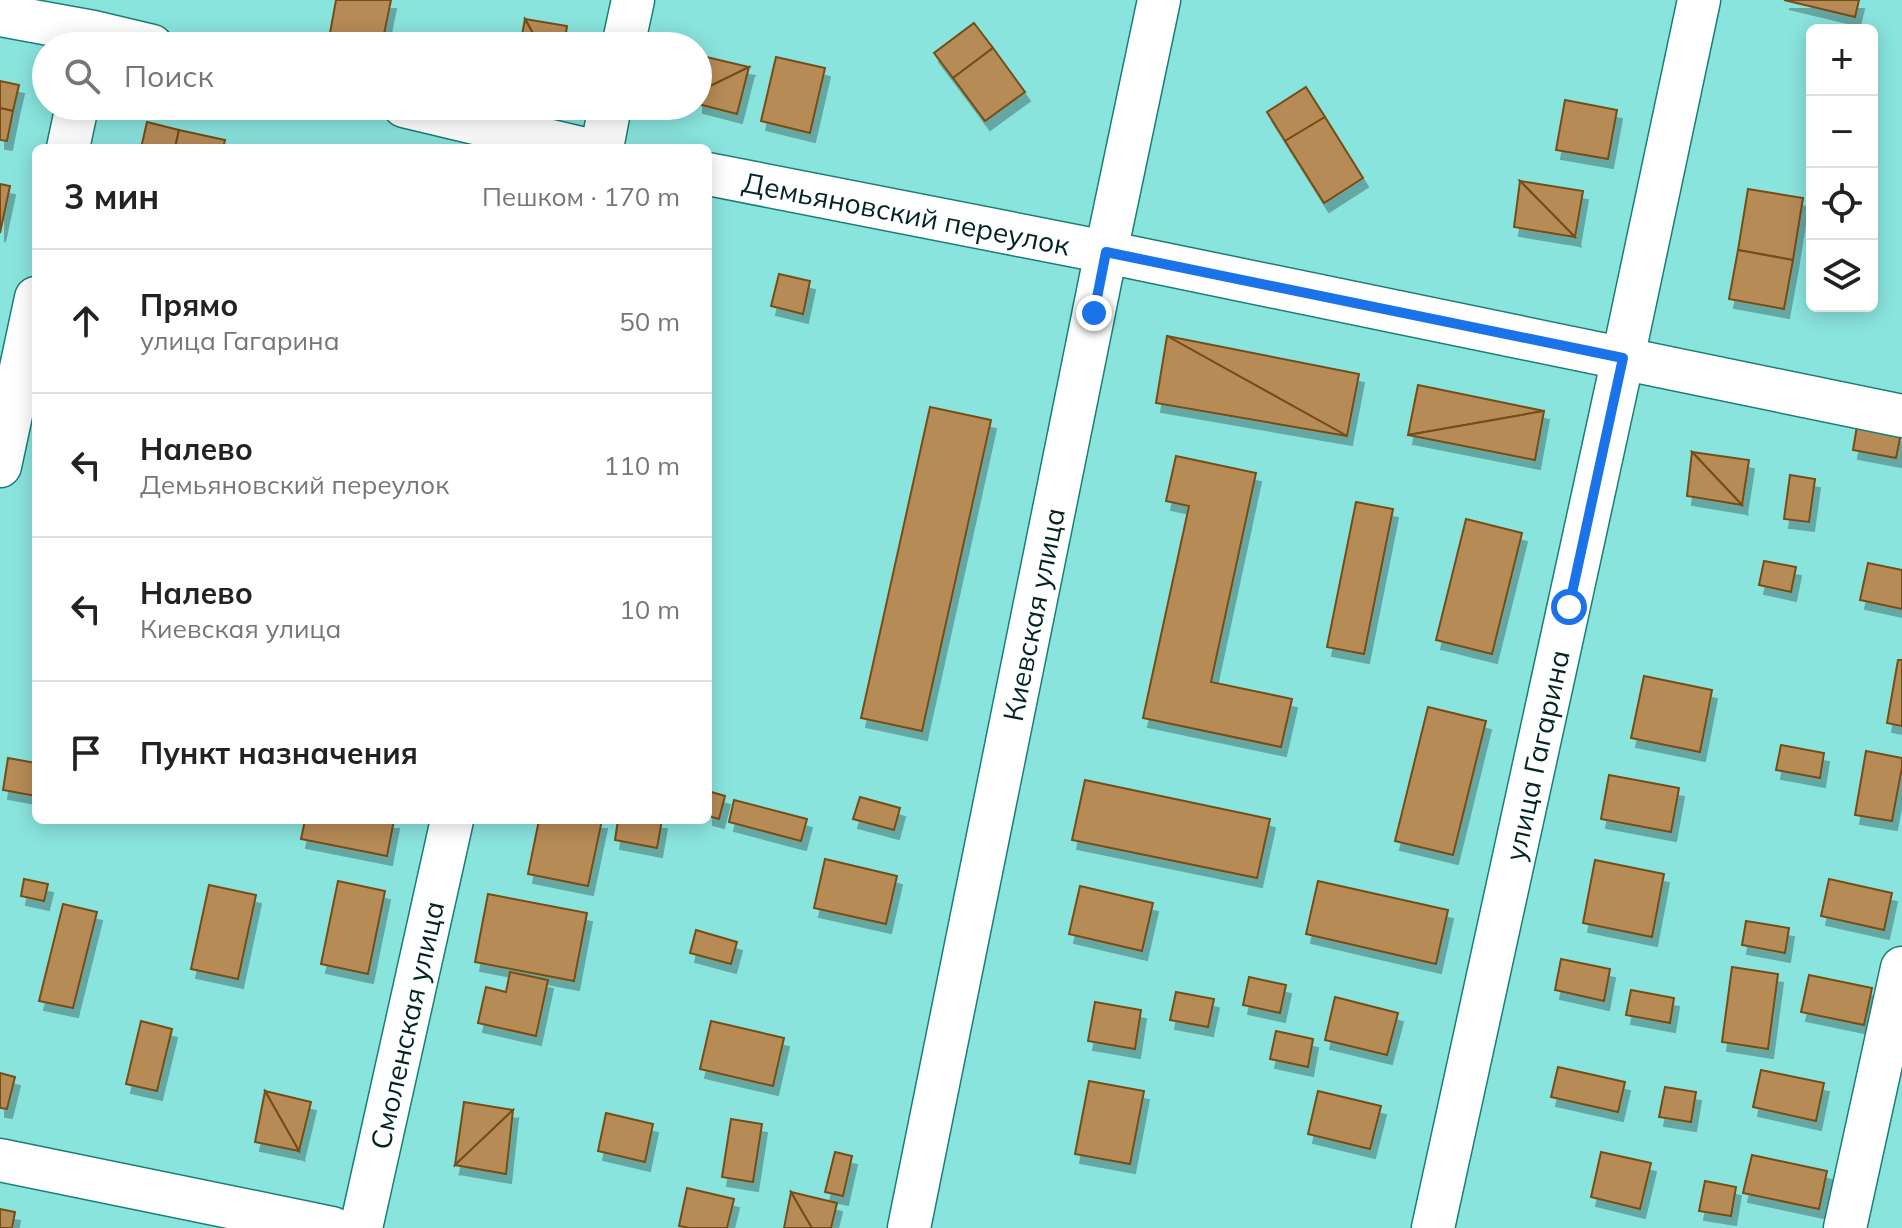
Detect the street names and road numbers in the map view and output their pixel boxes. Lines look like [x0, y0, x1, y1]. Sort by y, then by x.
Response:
street label: Демьяновский переулок [739, 164, 1074, 262]
street label: Киевская улица [994, 505, 1071, 724]
street label: улица Гагарина [1496, 646, 1576, 864]
street label: Смоленская улица [362, 898, 451, 1152]

